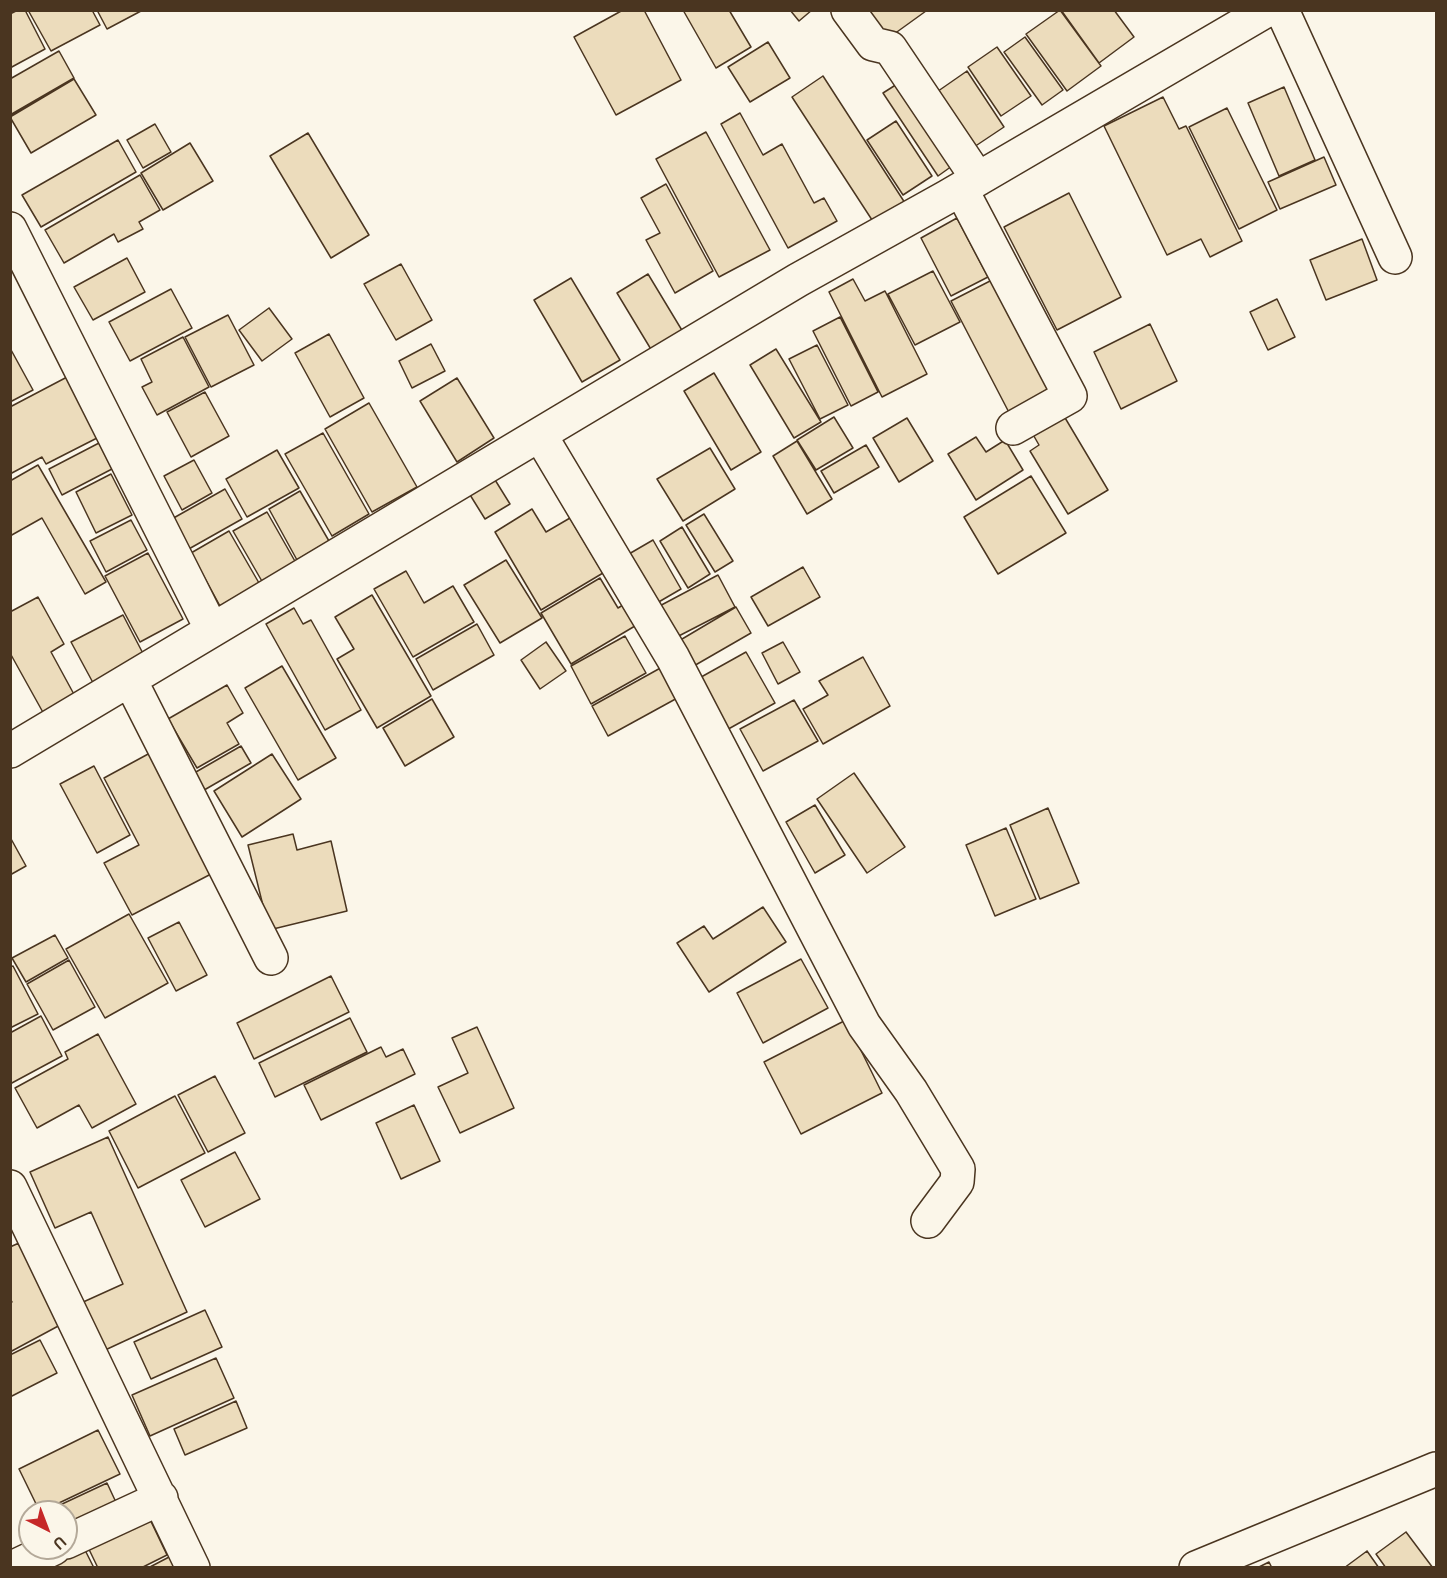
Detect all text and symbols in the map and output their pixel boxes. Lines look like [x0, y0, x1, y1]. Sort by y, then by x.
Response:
north arrow [18, 1500, 78, 1560]
text: U [48, 1531, 70, 1553]

